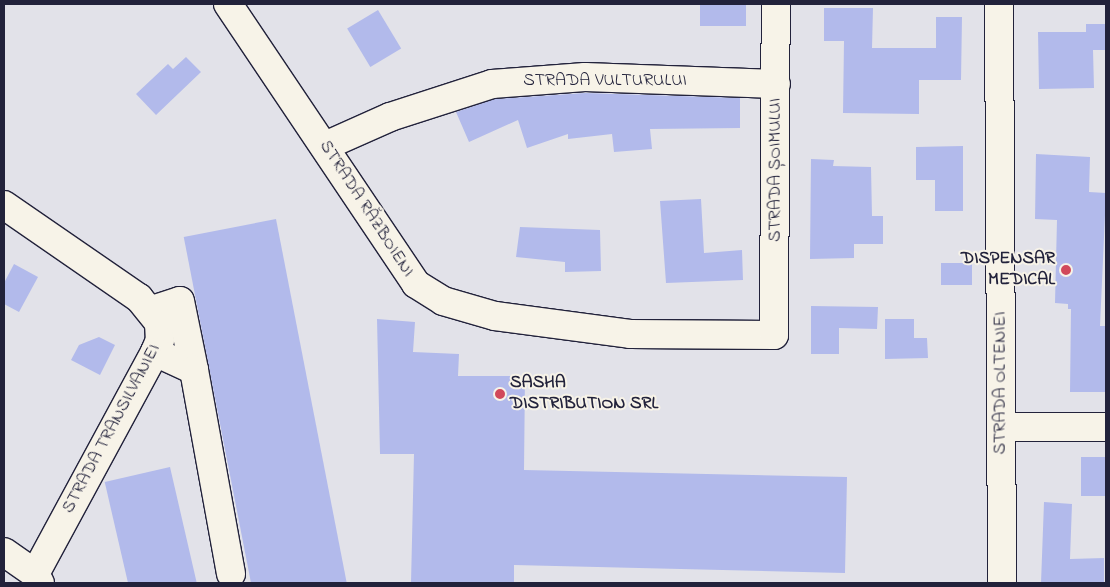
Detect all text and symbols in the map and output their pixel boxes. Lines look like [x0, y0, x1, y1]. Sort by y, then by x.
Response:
street label: STRADA VULTURULUI [523, 70, 687, 92]
street label: STRADA ȘOIMULUI [765, 98, 787, 242]
street label: STRADA RĂZBOIENI [314, 137, 418, 281]
place label: DISPENSAR MEDICAL [961, 249, 1055, 292]
marker: DISPENSAR MEDICAL [1059, 263, 1073, 277]
street label: STRADA OLTENIEI [990, 312, 1012, 454]
street label: STRADA TRANSILVANIEI [58, 341, 166, 517]
place label: SASHA DISTRIBUTION SRL [510, 373, 658, 416]
marker: SASHA DISTRIBUTION SRL [494, 388, 506, 400]

